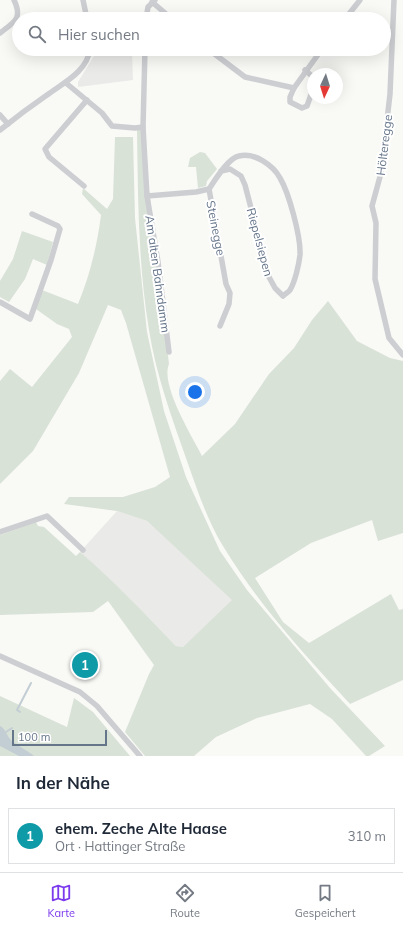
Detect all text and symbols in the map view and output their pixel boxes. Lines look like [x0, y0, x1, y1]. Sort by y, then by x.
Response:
search box [12, 12, 391, 56]
icon: search [26, 23, 48, 45]
text: Hier suchen [58, 25, 140, 44]
north arrow [307, 68, 343, 104]
street label: Hölteregge [373, 114, 395, 176]
street label: Steinegge [203, 199, 229, 257]
street label: Riepelsiepen [244, 206, 276, 278]
street label: Am alten Bahndamm [142, 214, 174, 334]
your location [185, 382, 205, 402]
pin: 1 [72, 650, 98, 680]
scale bar [12, 728, 107, 747]
text: 100 m [18, 730, 50, 744]
text: In der Nähe [16, 772, 110, 793]
text: ehem. Zeche Alte Haase [55, 819, 227, 838]
text: 1 [26, 828, 34, 844]
text: 310 m [348, 828, 386, 844]
text: Ort · Hattinger Straße [55, 838, 185, 854]
tab: Karte [47, 882, 75, 920]
tab: Route [170, 882, 200, 920]
tab: Gespeichert [295, 882, 356, 920]

